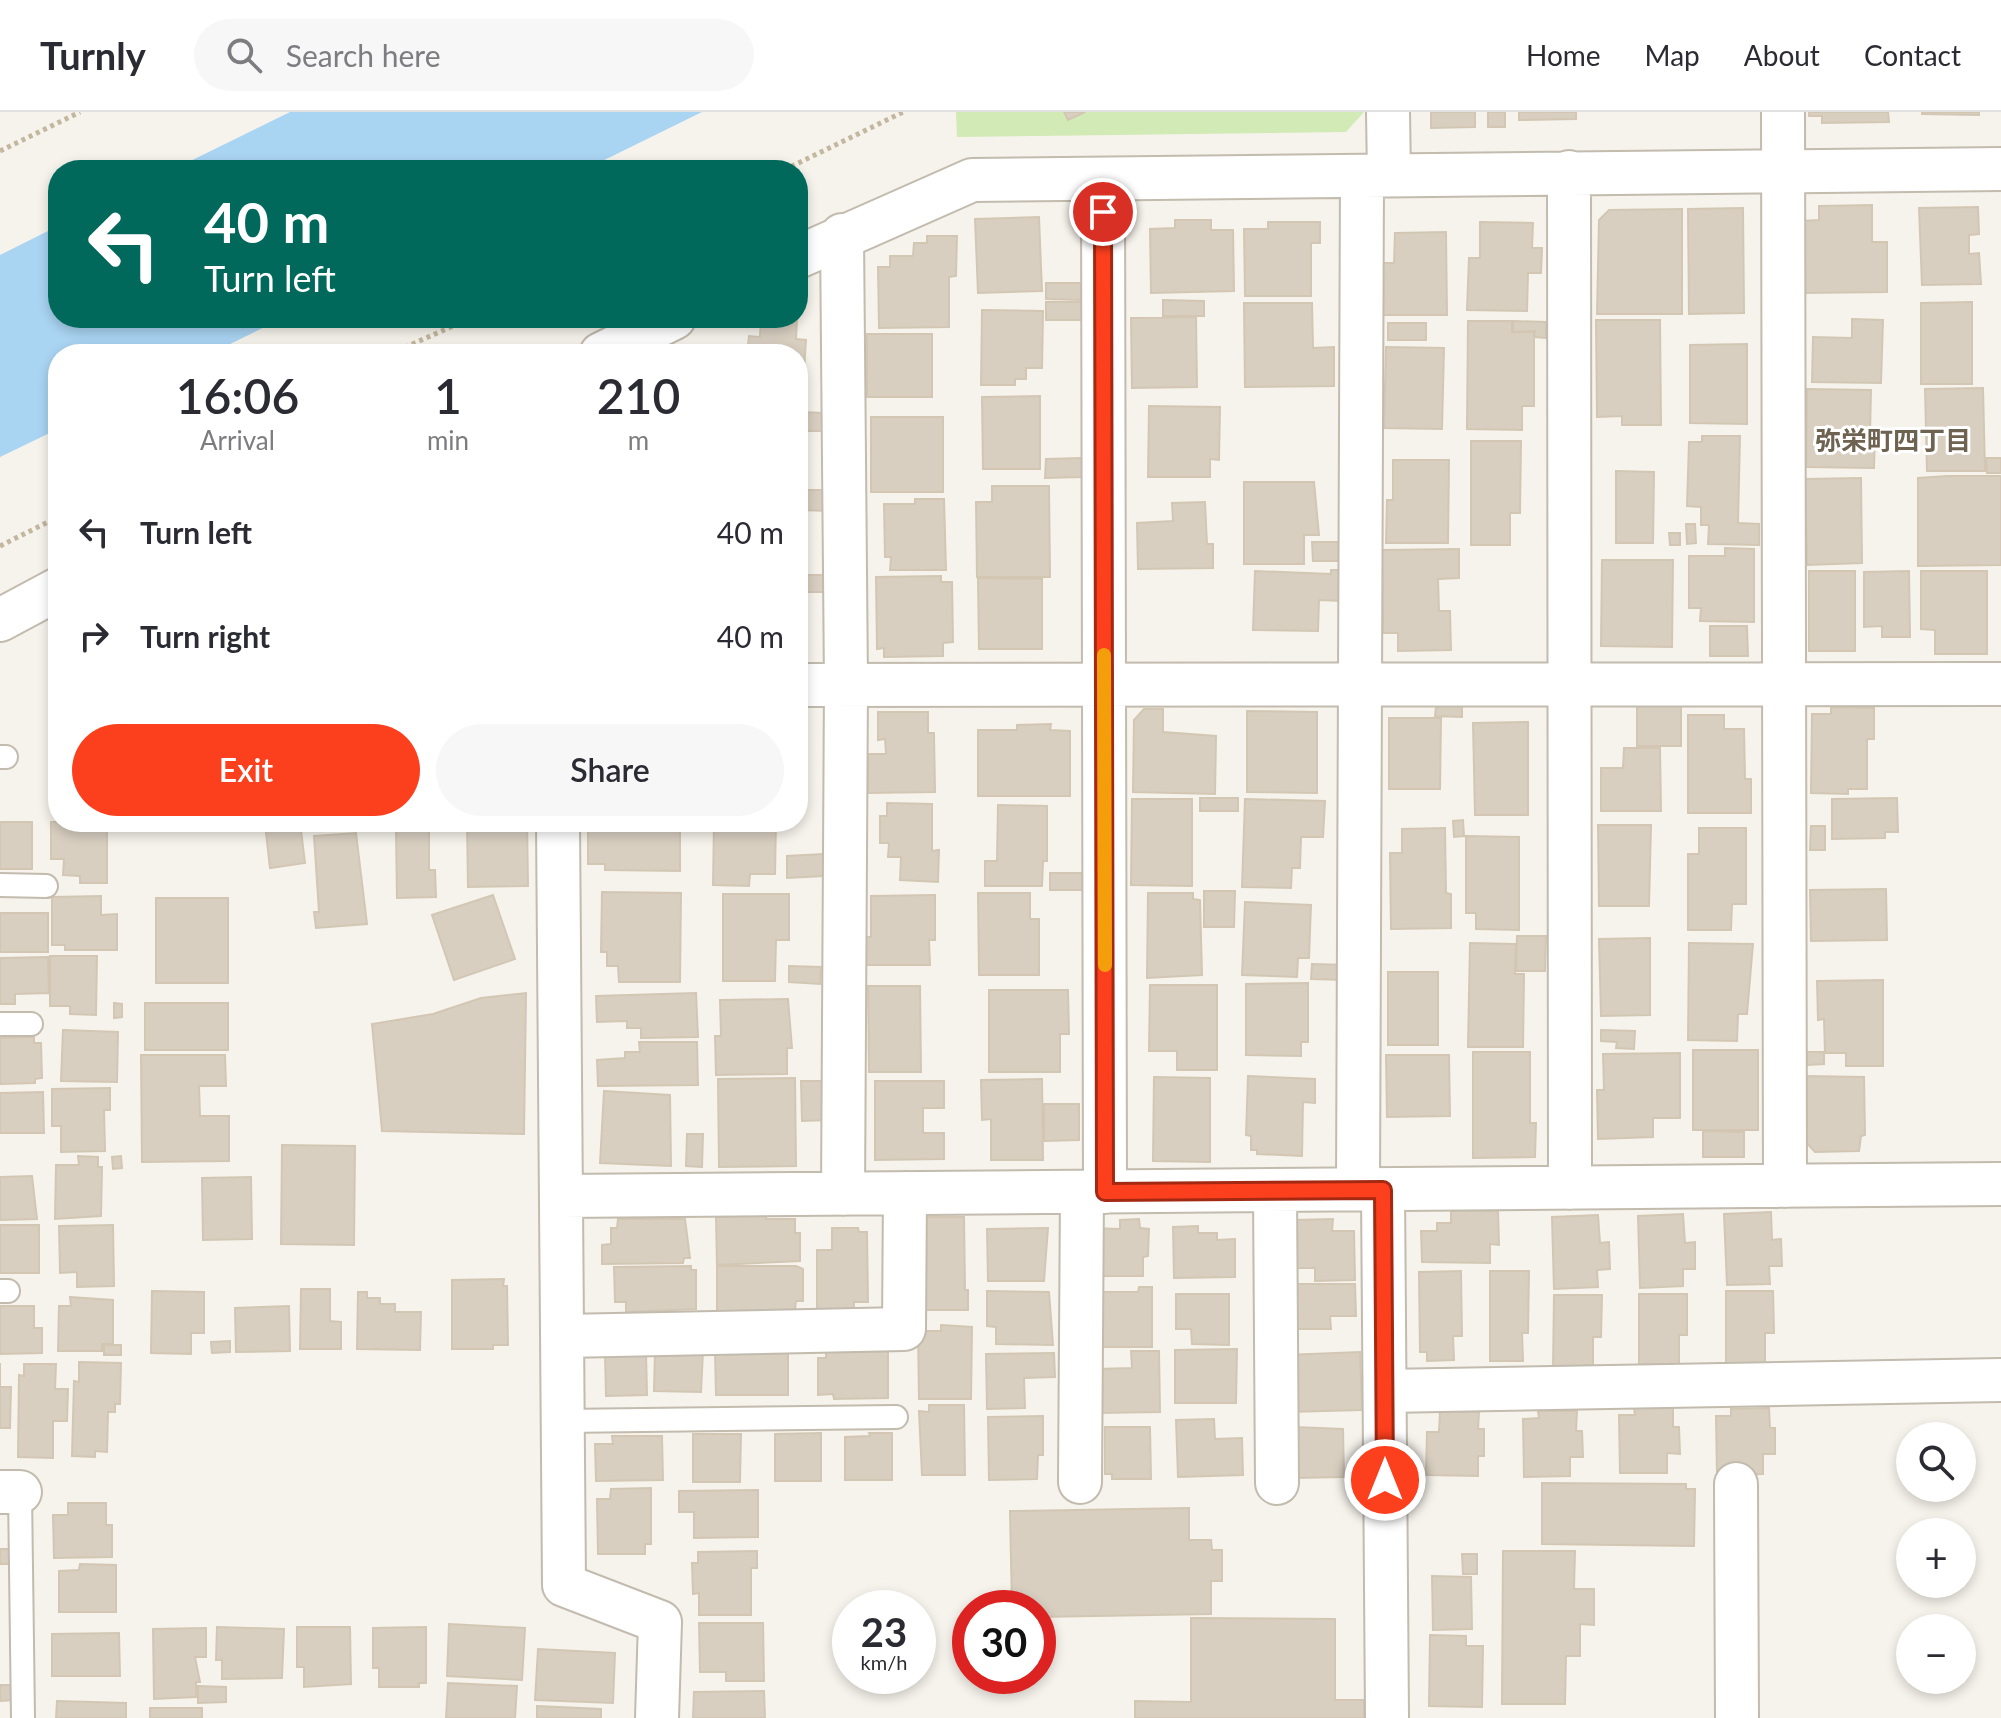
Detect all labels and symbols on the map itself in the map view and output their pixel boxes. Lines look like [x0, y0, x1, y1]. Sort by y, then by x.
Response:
pin [1069, 178, 1137, 246]
district label: 弥栄町四丁目 [1815, 424, 1971, 456]
position arrow [1343, 1438, 1427, 1522]
speed limit sign: 30 [952, 1590, 1056, 1694]

